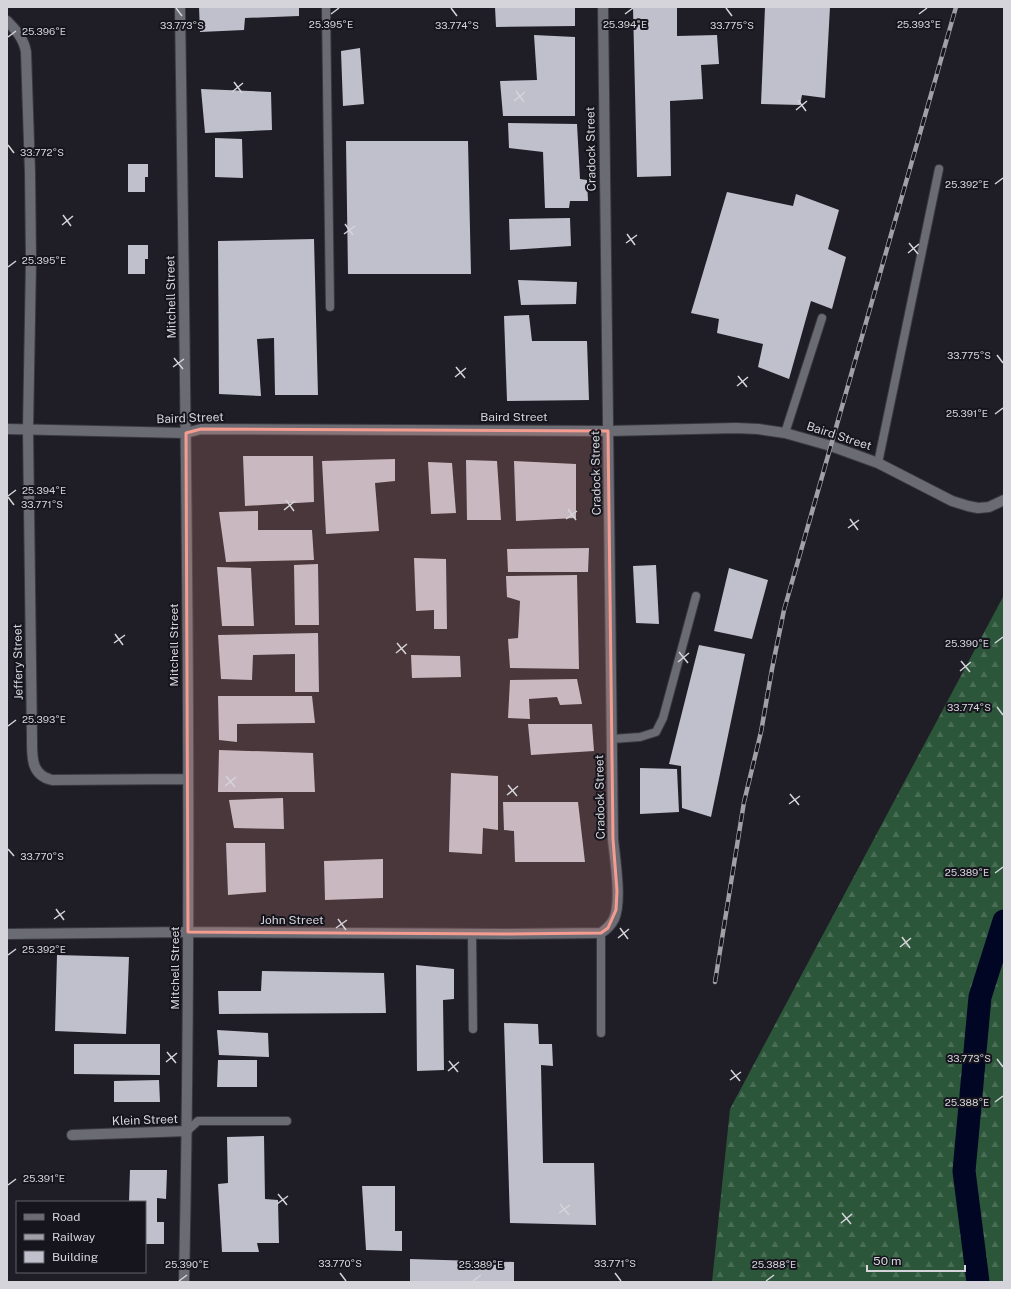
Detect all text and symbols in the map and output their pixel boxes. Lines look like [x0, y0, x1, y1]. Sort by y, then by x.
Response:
text: 25.395°E [309, 18, 353, 30]
text: 25.394°E [603, 18, 647, 30]
text: 25.393°E [897, 18, 941, 30]
text: 33.773°S [160, 19, 204, 31]
text: 33.774°S [435, 19, 479, 31]
text: 33.775°S [710, 19, 754, 31]
text: 25.396°E [22, 25, 66, 37]
street label: Cradock Street [583, 106, 599, 191]
text: 33.772°S [20, 146, 64, 158]
text: 25.392°E [945, 178, 989, 190]
text: 25.395°E [22, 254, 66, 266]
street label: Mitchell Street [163, 255, 179, 339]
text: 33.775°S [947, 349, 991, 361]
text: 25.391°E [946, 407, 988, 419]
street label: Baird Street [156, 410, 224, 426]
street label: Baird Street [480, 410, 548, 424]
street label: Baird Street [805, 419, 874, 453]
street label: Cradock Street [588, 430, 604, 515]
text: 25.394°E [22, 484, 66, 496]
text: 33.771°S [21, 498, 63, 510]
street label: Mitchell Street [167, 603, 181, 687]
street label: Jeffery Street [10, 623, 26, 700]
text: 25.390°E [945, 637, 989, 649]
text: 33.774°S [947, 701, 991, 713]
text: 25.393°E [22, 713, 66, 725]
street label: Cradock Street [592, 754, 608, 839]
text: 33.770°S [20, 850, 64, 862]
text: 25.389°E [945, 866, 989, 878]
street label: John Street [260, 913, 324, 927]
street label: Mitchell Street [168, 926, 182, 1010]
text: 25.392°E [22, 943, 66, 955]
text: 33.773°S [947, 1052, 991, 1064]
text: 25.388°E [945, 1096, 989, 1108]
street label: Klein Street [112, 1112, 179, 1128]
text: 25.391°E [23, 1172, 65, 1184]
legend [16, 1201, 146, 1273]
text: Road [52, 1210, 80, 1224]
text: Railway [52, 1230, 96, 1244]
scale bar [867, 1247, 965, 1273]
text: Building [52, 1250, 98, 1264]
text: 50 m [873, 1254, 901, 1268]
text: 33.770°S [318, 1257, 362, 1269]
text: 33.771°S [594, 1257, 636, 1269]
text: 25.390°E [165, 1258, 209, 1270]
text: 25.389°E [459, 1258, 503, 1270]
text: 25.388°E [752, 1258, 796, 1270]

